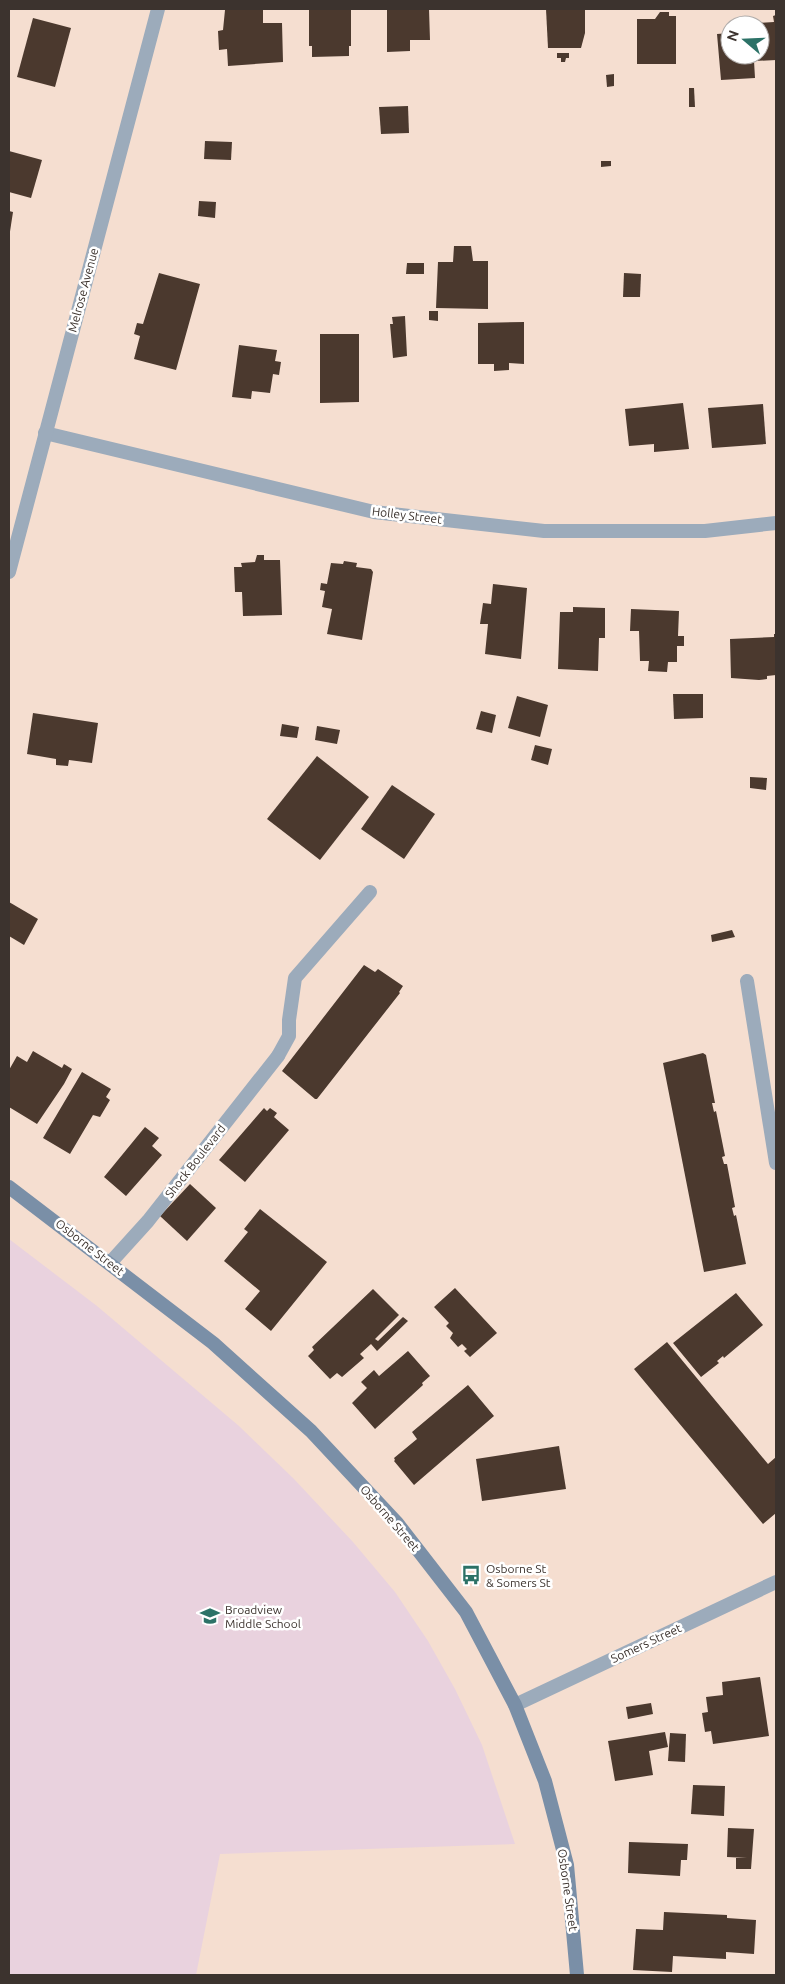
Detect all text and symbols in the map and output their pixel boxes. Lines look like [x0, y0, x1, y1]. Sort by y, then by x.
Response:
north arrow [720, 15, 770, 65]
text: N [723, 28, 742, 43]
street label: Melrose Avenue [65, 246, 101, 334]
street label: Holley Street [371, 504, 443, 526]
street label: Shock Boulevard [162, 1122, 228, 1200]
street label: Osborne Street [53, 1216, 127, 1278]
street label: Osborne Street [358, 1482, 422, 1554]
place label: Osborne St & Somers St [486, 1562, 551, 1589]
bus stop icon: Osborne St & Somers St [460, 1564, 482, 1586]
place label: Broadview Middle School [225, 1603, 301, 1630]
school or university icon: Broadview Middle School [199, 1605, 221, 1627]
street label: Somers Street [609, 1621, 684, 1665]
street label: Osborne Street [556, 1848, 580, 1932]

